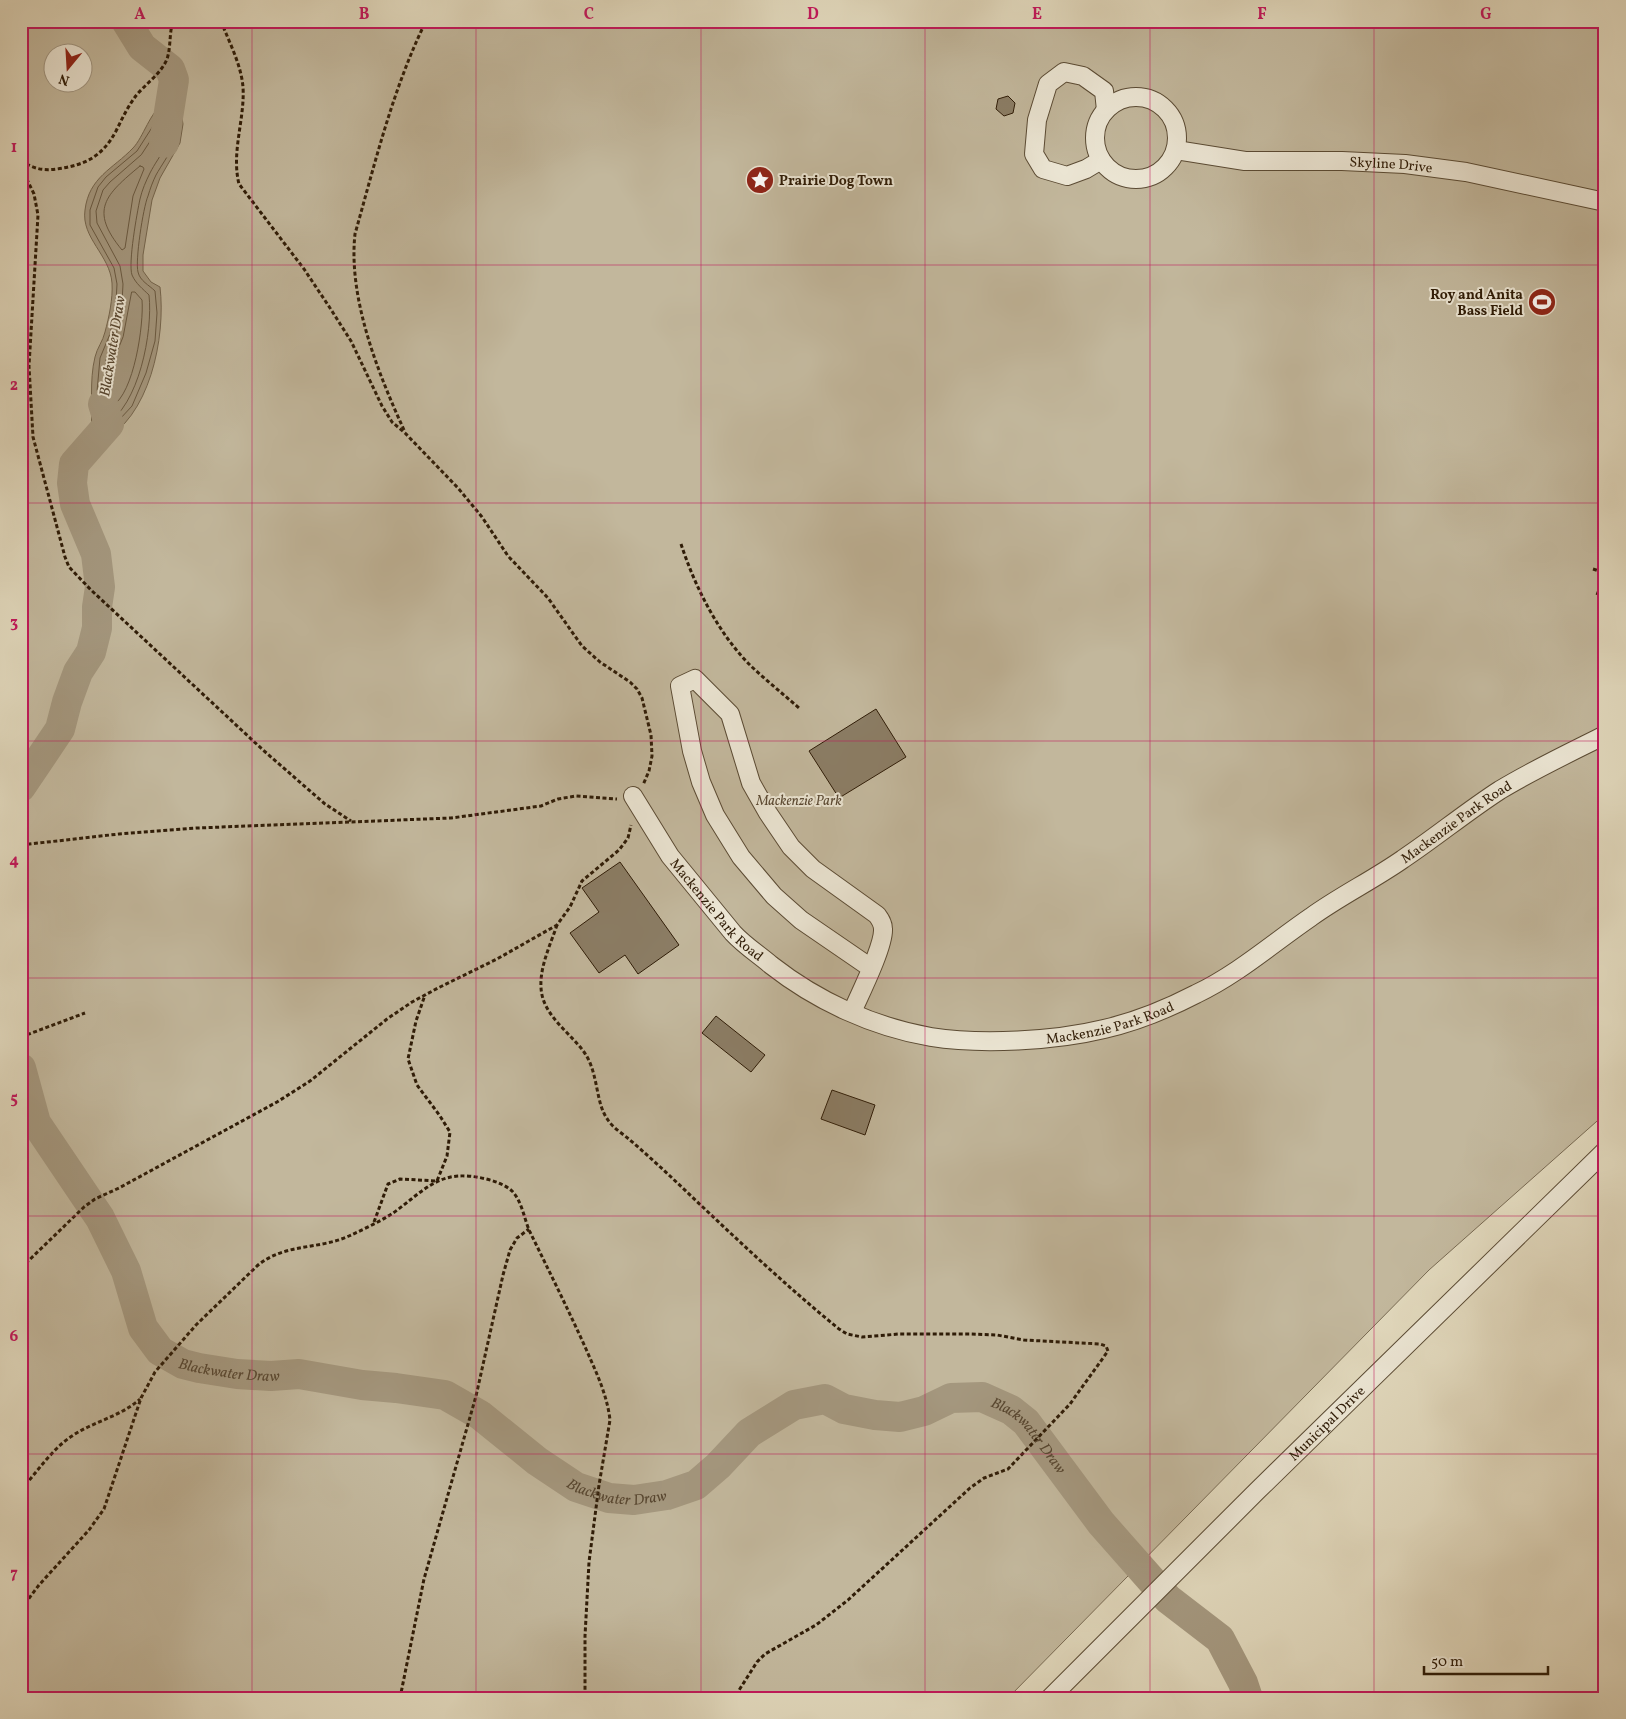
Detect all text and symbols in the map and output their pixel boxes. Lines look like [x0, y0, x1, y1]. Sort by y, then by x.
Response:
text: A [134, 4, 146, 26]
text: B [359, 4, 370, 26]
text: C [584, 4, 594, 26]
text: D [807, 4, 819, 26]
text: E [1032, 4, 1042, 26]
text: F [1257, 4, 1267, 26]
text: G [1480, 4, 1492, 26]
north arrow [42, 42, 92, 92]
text: N [57, 68, 72, 90]
text: 1 [11, 137, 17, 159]
street label: Skyline Drive [1349, 153, 1434, 179]
place icon: Prairie Dog Town [745, 165, 775, 195]
place label: Prairie Dog Town [779, 172, 893, 191]
place label: Roy and Anita Bass Field [1430, 286, 1523, 321]
sports icon: Roy and Anita Bass Field [1527, 287, 1557, 317]
water label: Blackwater Draw [95, 294, 132, 398]
text: 2 [10, 375, 18, 397]
text: 3 [10, 612, 18, 634]
street label: Mackenzie Park Road [1398, 777, 1516, 869]
park label: Mackenzie Park [755, 792, 842, 811]
text: 4 [9, 850, 19, 872]
street label: Mackenzie Park Road [665, 855, 767, 966]
street label: Mackenzie Park Road [1045, 998, 1178, 1049]
text: 5 [10, 1088, 18, 1110]
text: 6 [10, 1326, 19, 1348]
water label: Blackwater Draw [176, 1354, 281, 1388]
street label: Municipal Drive [1285, 1382, 1370, 1466]
water label: Blackwater Draw [987, 1393, 1070, 1479]
water label: Blackwater Draw [562, 1474, 668, 1512]
text: 7 [10, 1563, 18, 1585]
scale bar [1424, 1644, 1547, 1676]
text: 50 m [1431, 1652, 1463, 1673]

